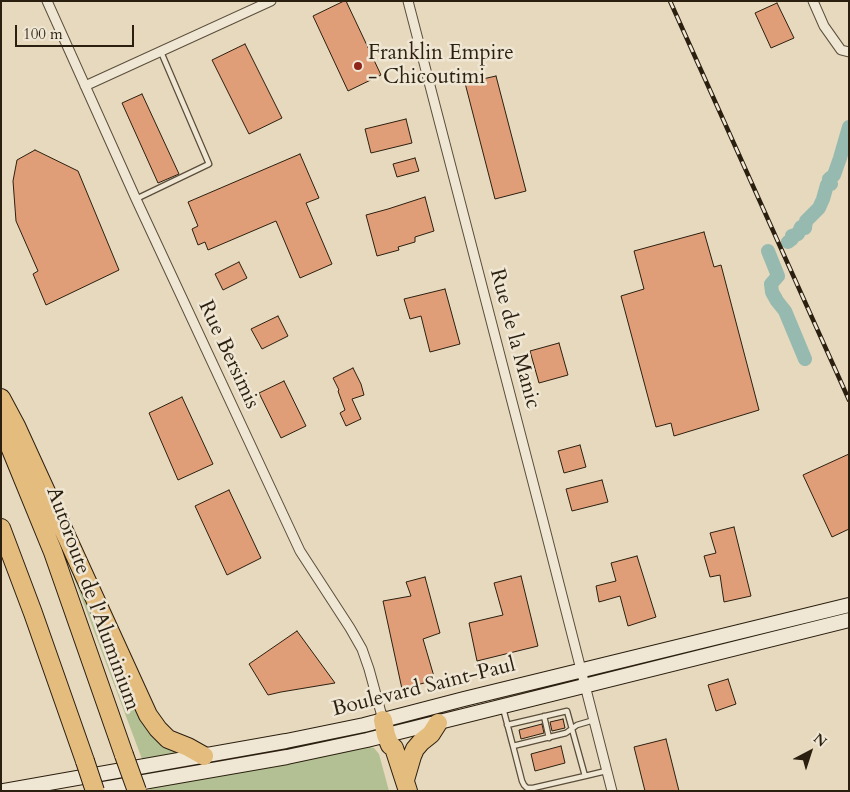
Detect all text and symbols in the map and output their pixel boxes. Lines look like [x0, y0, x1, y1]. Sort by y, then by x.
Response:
scale bar [18, 15, 136, 47]
text: 100 m [23, 24, 63, 44]
place label: Franklin Empire - Chicoutimi [368, 41, 514, 91]
marker: Franklin Empire - Chicoutimi [352, 60, 364, 72]
street label: Rue de la Manic [483, 266, 545, 412]
street label: Rue Bersimis [192, 297, 264, 413]
street label: Autoroute de l'Aluminium [40, 484, 144, 714]
street label: Boulevard Saint-Paul [330, 653, 518, 723]
north arrow [785, 727, 835, 777]
text: N [809, 729, 831, 751]

